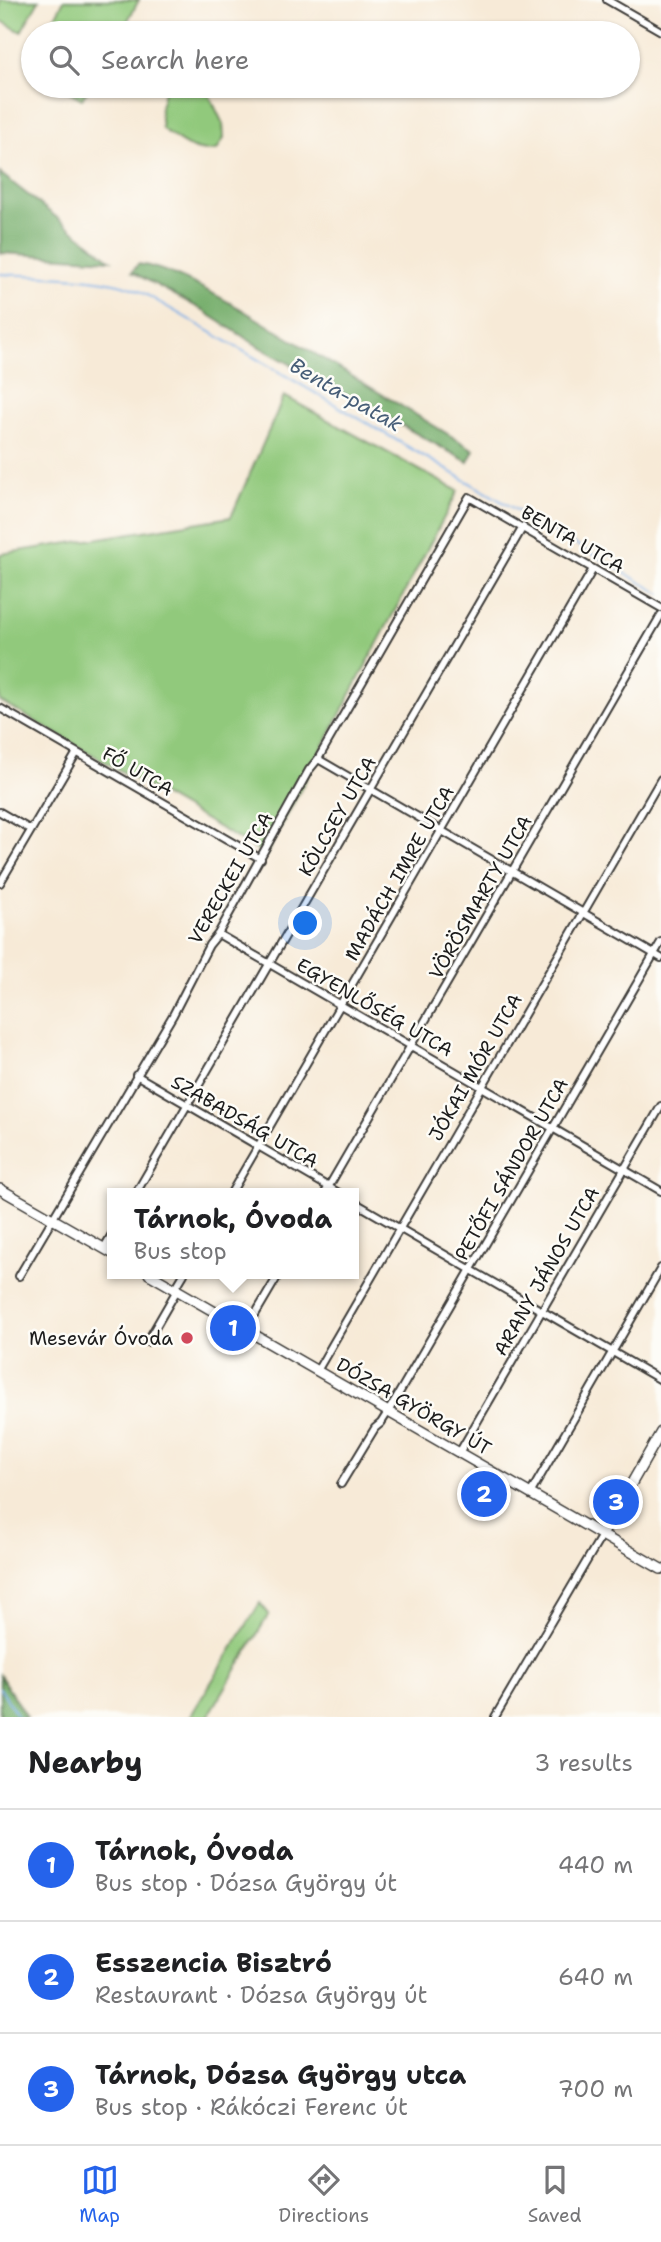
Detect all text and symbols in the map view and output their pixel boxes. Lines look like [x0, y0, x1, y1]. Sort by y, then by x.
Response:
search box [21, 21, 640, 98]
icon: search [45, 41, 83, 79]
text: Search here [101, 42, 250, 77]
water label: Benta-patak [284, 351, 408, 439]
street label: BENTA UTCA [517, 500, 629, 579]
street label: FŐ UTCA [98, 740, 178, 802]
street label: KÖLCSEY UTCA [293, 752, 382, 881]
street label: MADÁCH IMRE UTCA [338, 781, 460, 965]
street label: VERECKEI UTCA [182, 807, 279, 949]
street label: VÖRÖSMARTY UTCA [423, 811, 538, 984]
your location [288, 906, 322, 940]
street label: EGYENLŐSÉG UTCA [292, 952, 458, 1063]
street label: JÓKAI MÓR UTCA [422, 988, 528, 1146]
street label: SZABADSÁG UTCA [167, 1068, 323, 1174]
street label: PETŐFI SÁNDOR UTCA [448, 1073, 574, 1265]
street label: ARANY JÁNOS UTCA [487, 1182, 605, 1360]
popup [107, 1188, 359, 1279]
text: Tárnok, Óvoda [134, 1201, 332, 1236]
text: Bus stop [134, 1236, 227, 1266]
pin: 1 [210, 1302, 256, 1354]
place label: Mesevár Óvoda [29, 1325, 173, 1351]
marker: Mesevár Óvoda [179, 1330, 195, 1346]
street label: DÓZSA GYÖRGY ÚT [332, 1351, 497, 1461]
pin: 2 [461, 1468, 507, 1520]
pin: 3 [593, 1476, 639, 1528]
text: Nearby [28, 1742, 143, 1783]
text: 3 results [534, 1748, 633, 1778]
text: Tárnok, Óvoda [95, 1833, 293, 1868]
text: 1 [46, 1850, 56, 1880]
text: 440 m [558, 1850, 633, 1880]
text: Bus stop · Dózsa György út [95, 1868, 397, 1898]
text: Esszencia Bisztró [95, 1945, 332, 1980]
text: 2 [43, 1962, 59, 1992]
text: 640 m [558, 1962, 633, 1992]
text: Restaurant · Dózsa György út [95, 1980, 428, 2010]
text: Tárnok, Dózsa György utca [95, 2057, 466, 2092]
text: 3 [43, 2074, 59, 2104]
text: 700 m [558, 2074, 633, 2104]
text: Bus stop · Rákóczi Ferenc út [95, 2092, 408, 2122]
tab: Map [79, 2161, 120, 2228]
tab: Directions [279, 2161, 369, 2228]
tab: Saved [528, 2161, 582, 2228]

